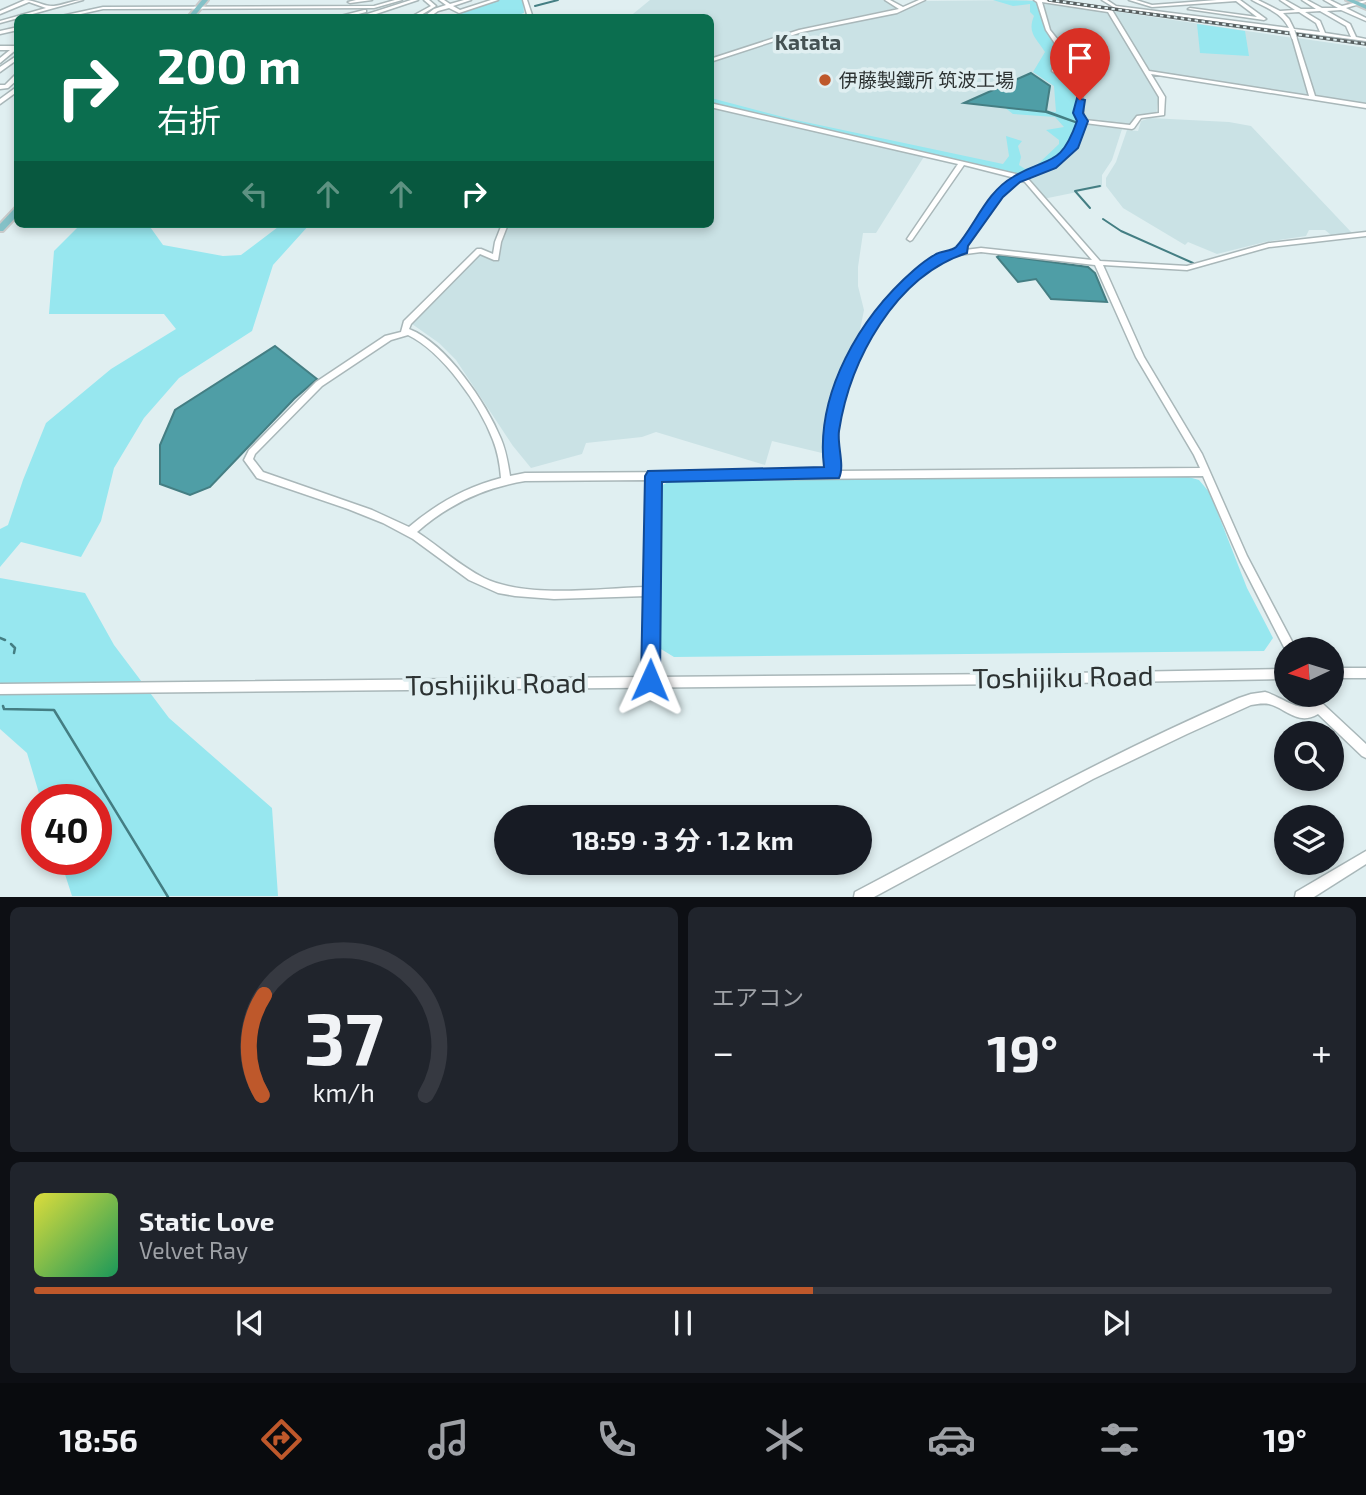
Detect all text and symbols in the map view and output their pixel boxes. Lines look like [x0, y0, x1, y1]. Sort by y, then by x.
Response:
pin [1050, 28, 1110, 100]
district label: Katata [775, 29, 841, 54]
text: 200 m [157, 35, 301, 94]
icon: arrive [1061, 39, 1099, 77]
icon: right [42, 42, 133, 133]
place label: 伊藤製鐵所 筑波工場 [839, 68, 1014, 91]
marker: 伊藤製鐵所 筑波工場 [817, 72, 833, 88]
text: 右折 [157, 100, 221, 138]
icon: left [236, 175, 274, 213]
icon: ahead [309, 175, 347, 213]
icon: ahead [382, 175, 420, 213]
icon: right [455, 175, 493, 213]
north arrow [1274, 637, 1344, 707]
map controls [1274, 637, 1344, 875]
position arrow [613, 643, 687, 717]
street label: Toshijiku Road [972, 657, 1154, 695]
street label: Toshijiku Road [405, 664, 587, 702]
button: search [1274, 721, 1344, 791]
speed limit sign: 40 [21, 784, 112, 875]
button: layers [1274, 805, 1344, 875]
text: 18:59 · 3 分 · 1.2 km [572, 824, 794, 855]
text: エアコン [712, 983, 804, 1011]
text: 37 [304, 993, 384, 1081]
text: 19° [987, 1020, 1058, 1082]
text: − [712, 1028, 734, 1074]
text: + [1311, 1028, 1332, 1074]
text: km/h [313, 1077, 375, 1107]
text: Static Love [139, 1205, 275, 1236]
text: Velvet Ray [139, 1236, 248, 1264]
icon: previous [231, 1304, 269, 1342]
icon: pause [664, 1304, 702, 1342]
icon: next [1097, 1304, 1135, 1342]
icon: directions [257, 1415, 306, 1464]
icon: music [424, 1415, 473, 1464]
icon: phone [592, 1415, 641, 1464]
icon: climate [760, 1415, 809, 1464]
icon: car [927, 1415, 976, 1464]
icon: filters [1095, 1415, 1144, 1464]
text: 18:56 [59, 1420, 138, 1458]
text: 19° [1263, 1420, 1307, 1458]

